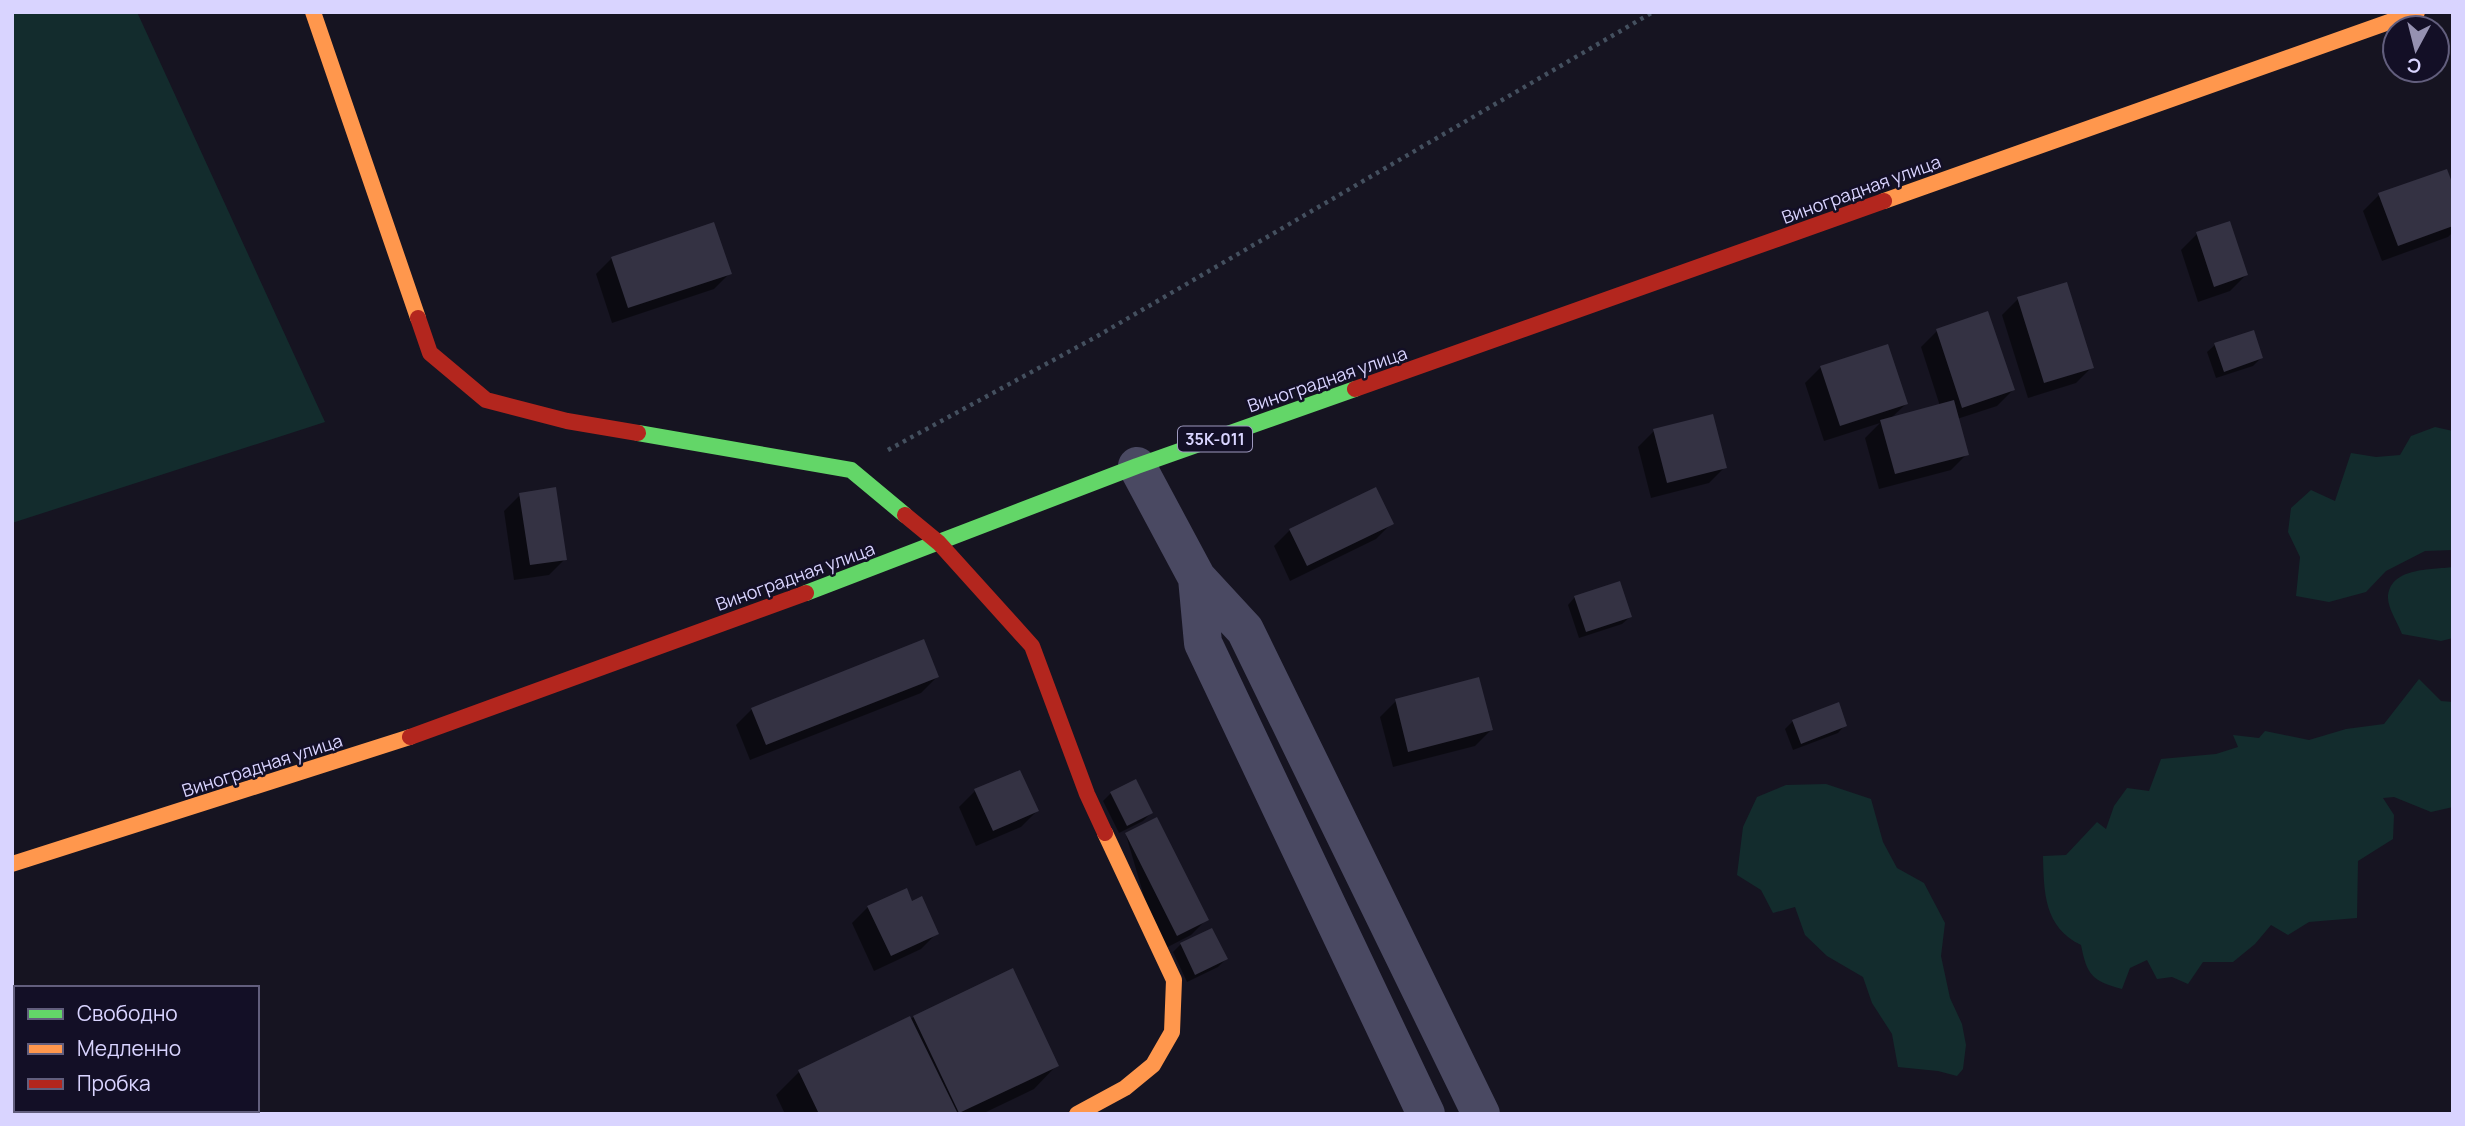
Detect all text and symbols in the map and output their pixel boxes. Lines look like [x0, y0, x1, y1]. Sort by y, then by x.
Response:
north arrow [2381, 14, 2451, 84]
text: С [2405, 52, 2422, 80]
street label: Виноградная улица [1778, 149, 1944, 229]
street label: Виноградная улица [1244, 340, 1410, 418]
road number: 35К-011 [1178, 426, 1252, 452]
street label: Виноградная улица [712, 536, 878, 616]
street label: Виноградная улица [179, 728, 345, 802]
legend [14, 986, 259, 1112]
text: Свободно [77, 999, 178, 1027]
text: Медленно [77, 1034, 181, 1062]
text: Пробка [77, 1069, 151, 1097]

